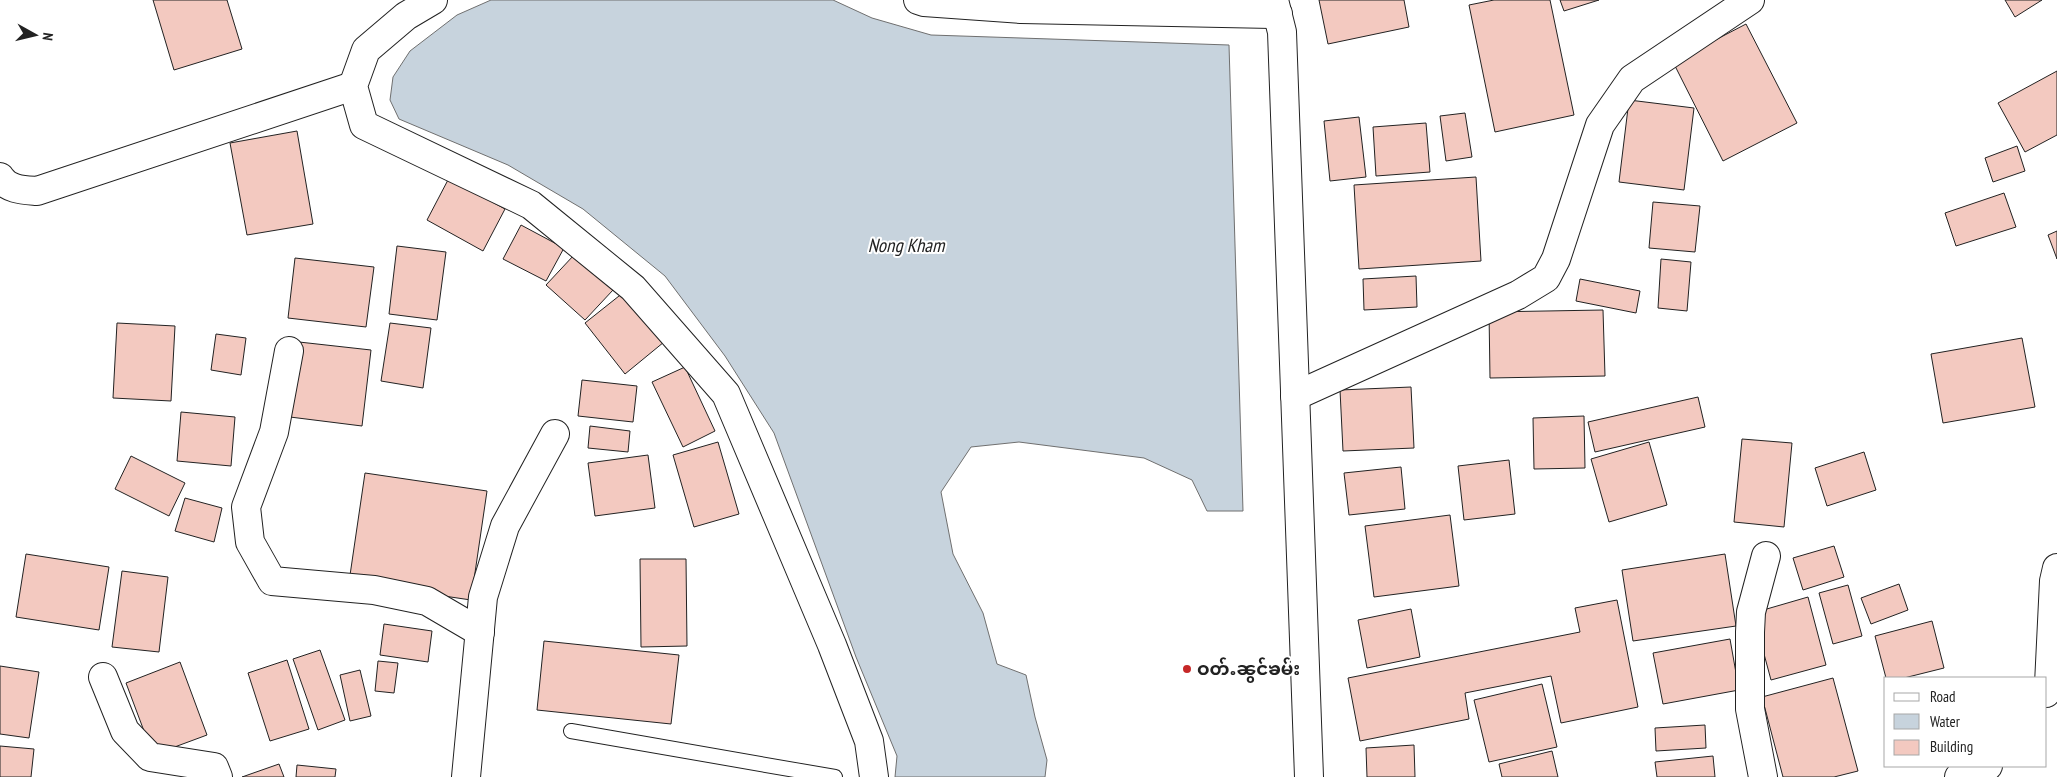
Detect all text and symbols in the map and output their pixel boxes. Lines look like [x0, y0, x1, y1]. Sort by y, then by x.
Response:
north arrow [10, 10, 60, 60]
text: N [38, 32, 57, 42]
water label: Nong Kham [868, 233, 946, 257]
place label: ဝတ်ႉၼွင်ၶမ်း [1197, 657, 1300, 683]
marker: ဝတ်ႉၼွင်ၶမ်း [1181, 663, 1193, 675]
legend [1884, 677, 2047, 767]
text: Road [1930, 687, 1956, 706]
text: Water [1930, 712, 1961, 731]
text: Building [1930, 737, 1973, 756]

